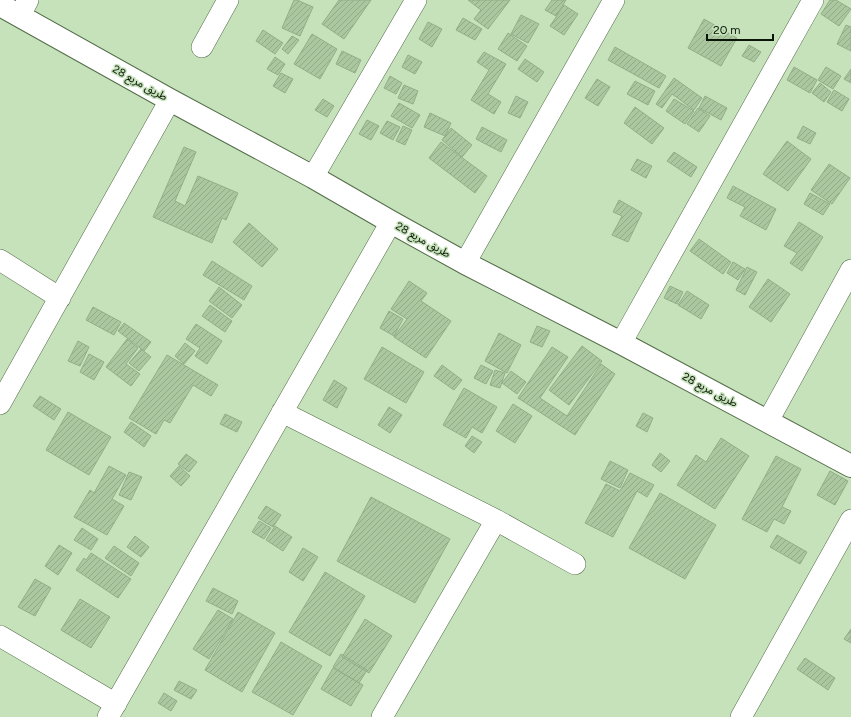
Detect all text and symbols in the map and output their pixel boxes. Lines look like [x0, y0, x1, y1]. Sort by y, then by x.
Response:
scale bar [707, 16, 773, 42]
text: 20 m [713, 23, 741, 37]
street label: طريق مربع 28 [110, 63, 170, 104]
street label: طريق مربع 28 [393, 220, 453, 261]
street label: طريق مربع 28 [680, 370, 740, 411]

